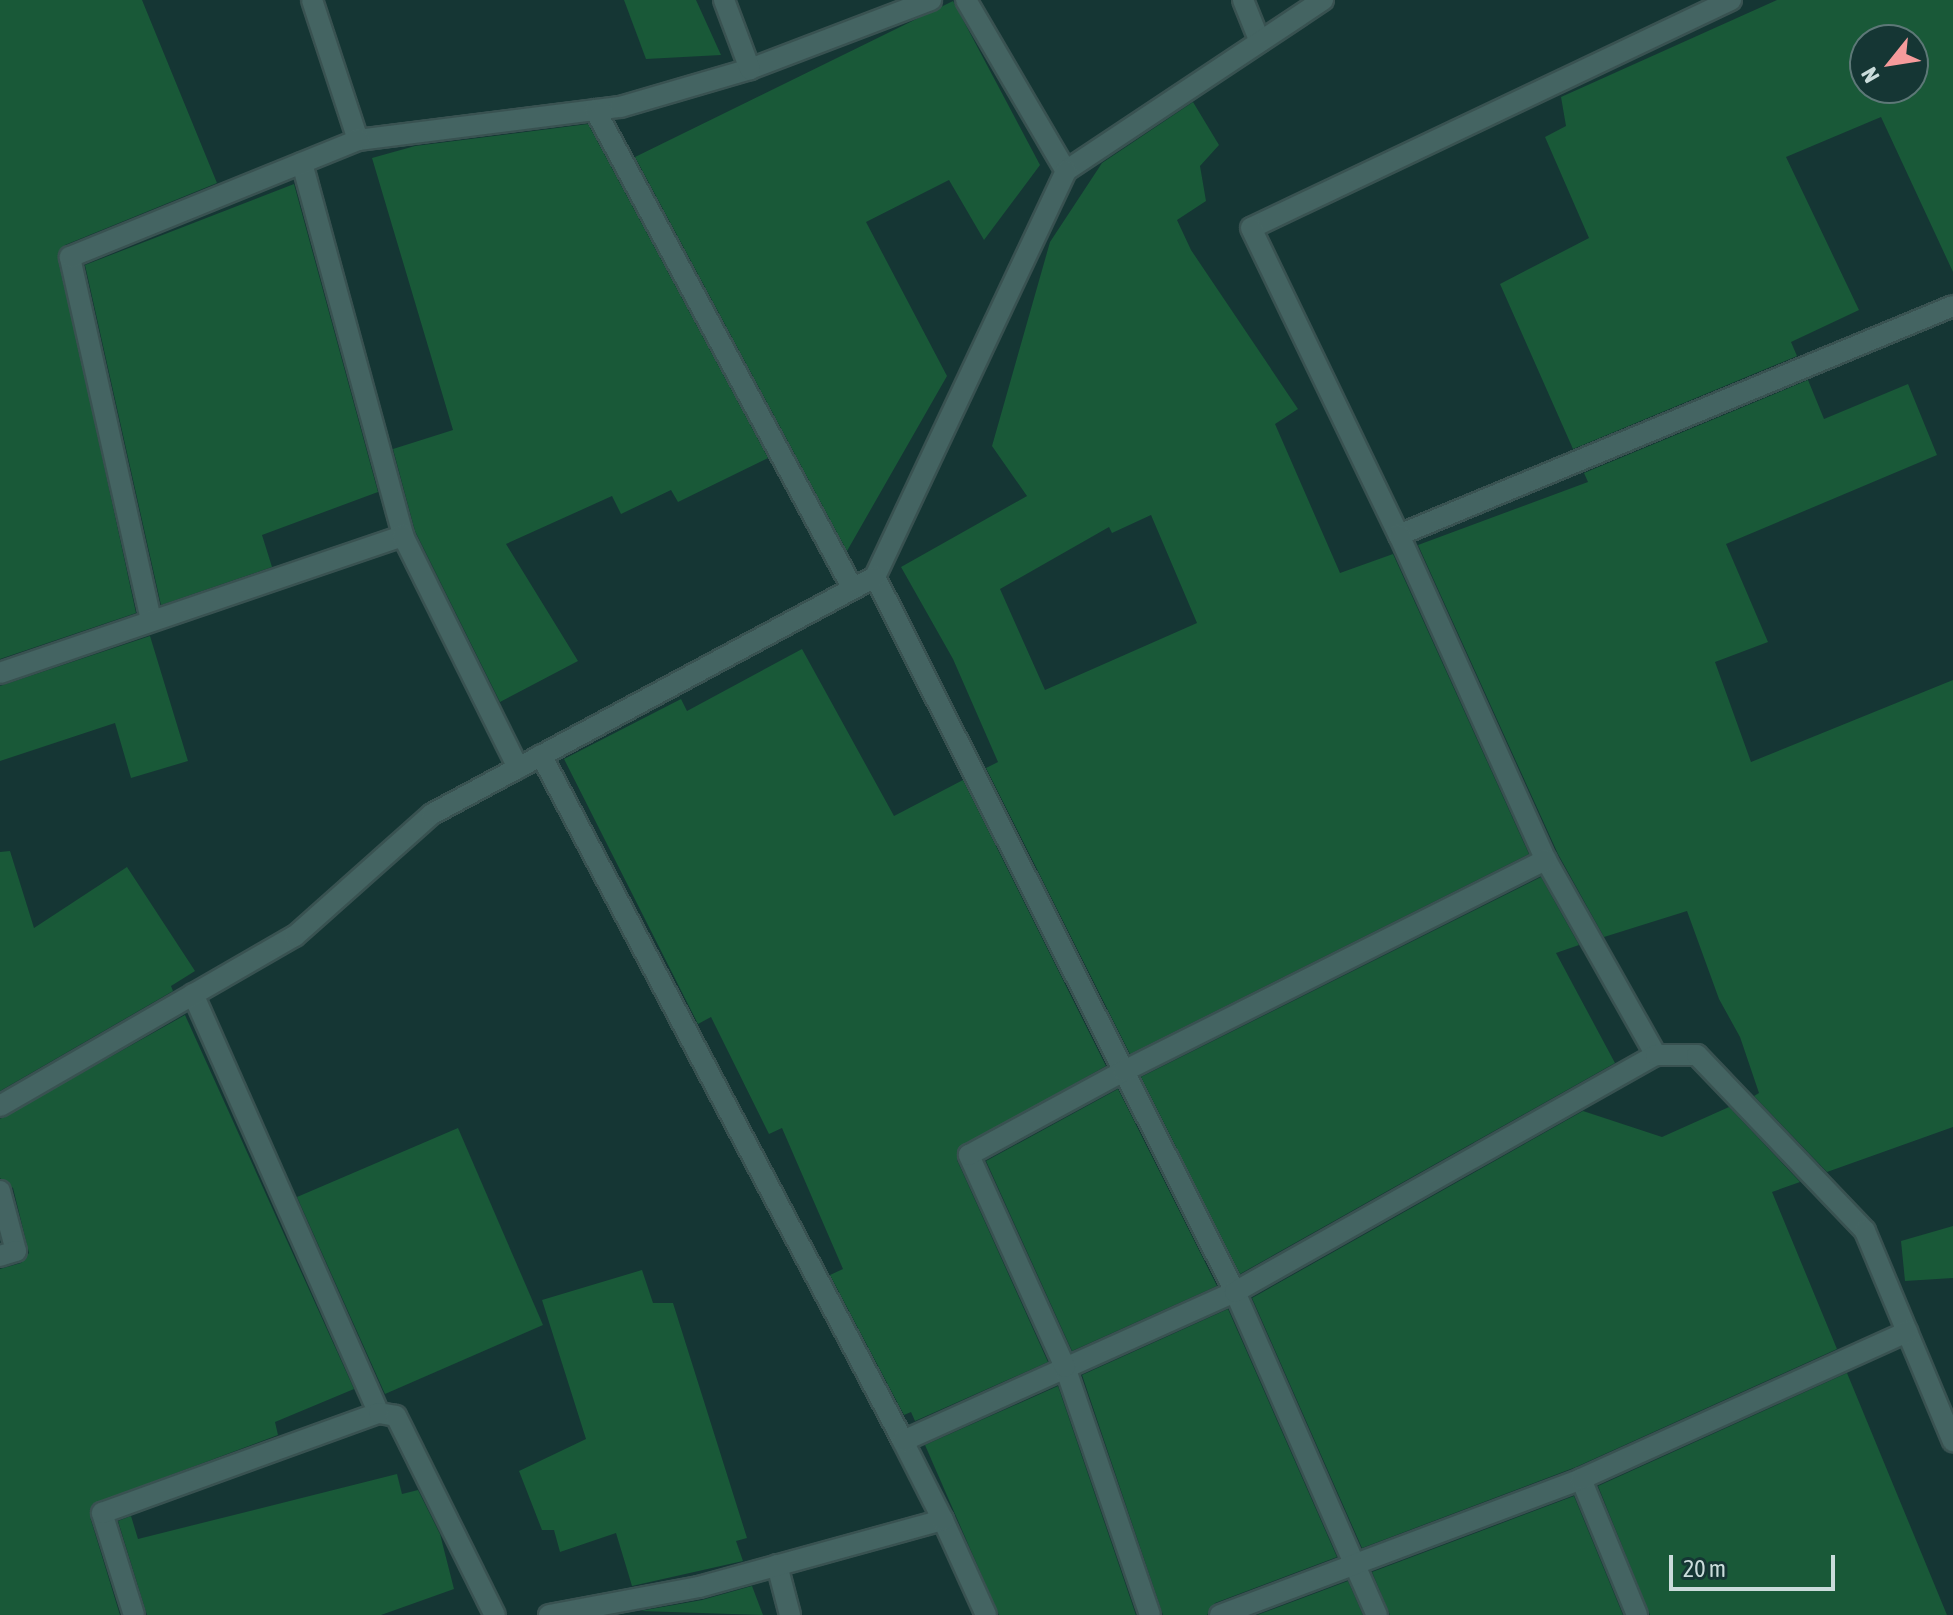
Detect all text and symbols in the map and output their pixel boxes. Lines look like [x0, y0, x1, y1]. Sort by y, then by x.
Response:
north arrow [1849, 24, 1929, 104]
text: N [1855, 63, 1884, 87]
scale bar [1673, 1539, 1839, 1589]
text: 20 m [1683, 1555, 1726, 1582]

